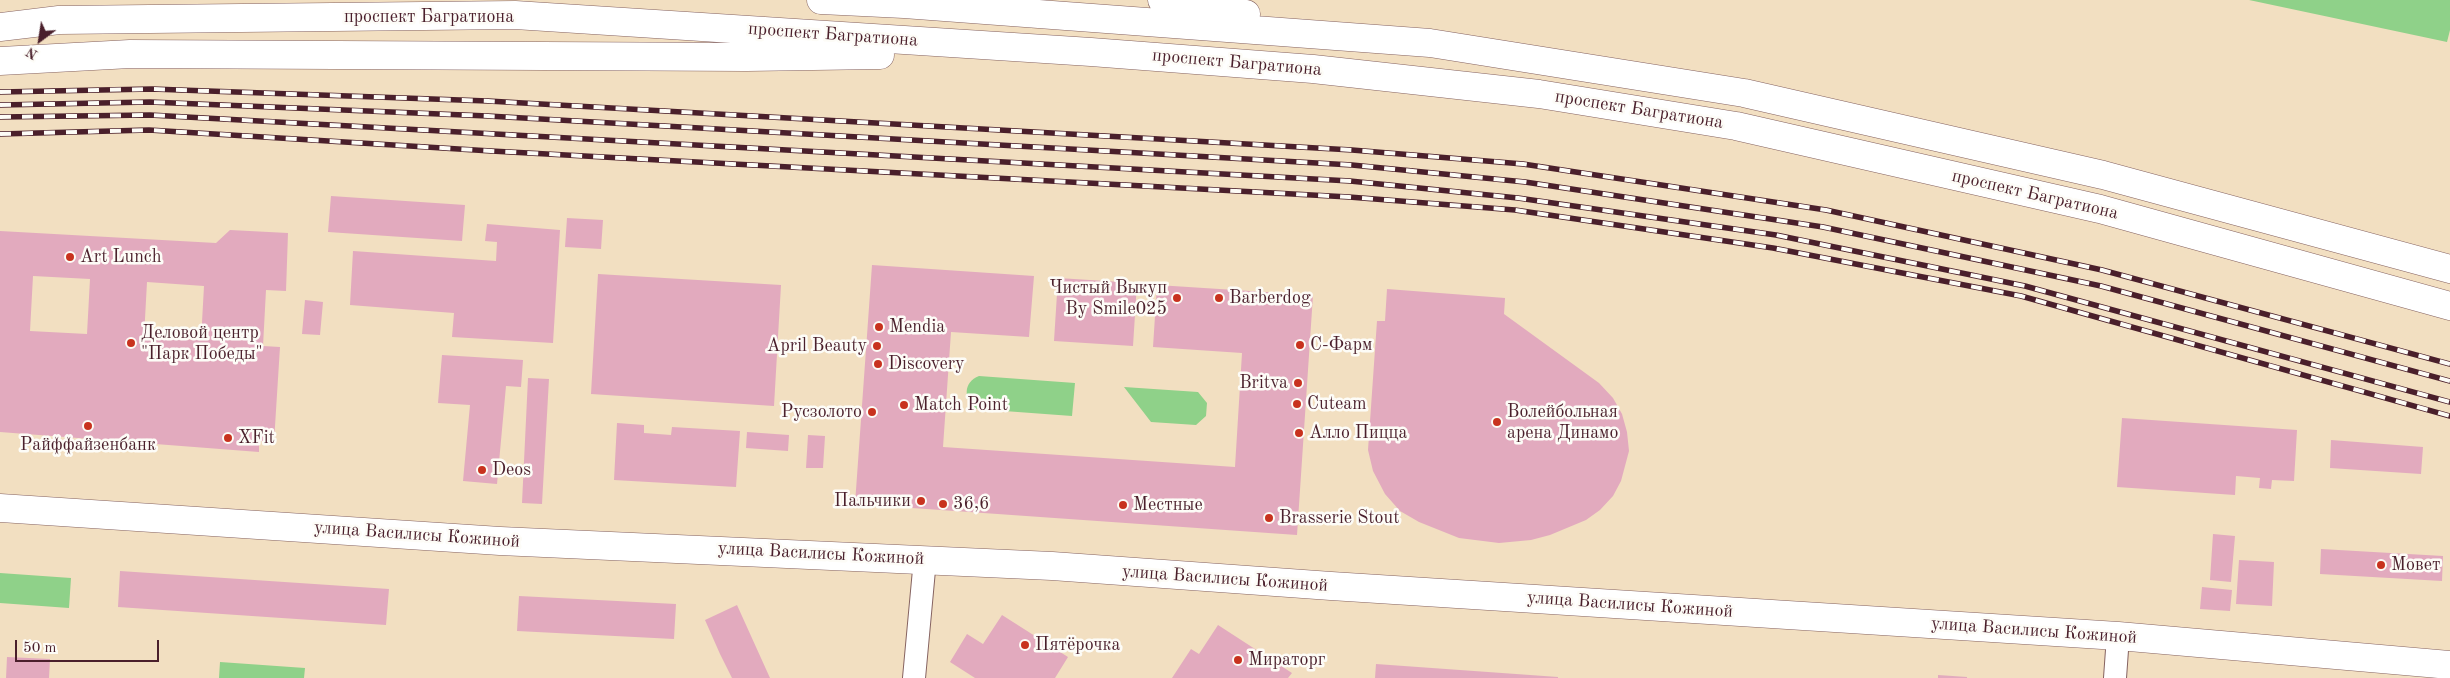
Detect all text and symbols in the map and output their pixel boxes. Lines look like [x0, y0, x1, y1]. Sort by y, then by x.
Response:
street label: проспект Багратиона [344, 6, 514, 28]
north arrow [15, 15, 65, 65]
street label: проспект Багратиона [747, 18, 919, 52]
text: N [24, 44, 40, 62]
street label: проспект Багратиона [1151, 45, 1323, 81]
street label: проспект Багратиона [1553, 86, 1725, 134]
street label: проспект Багратиона [1950, 165, 2120, 225]
place label: Art Lunch [80, 246, 162, 268]
marker: Art Lunch [64, 251, 76, 263]
place label: Чистый Выкуп By Smile025 [1049, 277, 1167, 320]
place label: Barberdog [1229, 287, 1311, 309]
marker: Чистый Выкуп By Smile025 [1171, 292, 1183, 304]
marker: Barberdog [1213, 292, 1225, 304]
place label: Mendia [889, 316, 945, 338]
marker: Mendia [873, 321, 885, 333]
place label: Деловой центр "Парк Победы" [141, 322, 263, 364]
place label: C-Фарм [1310, 334, 1372, 356]
place label: April Beauty [767, 335, 867, 357]
marker: Деловой центр "Парк Победы" [125, 337, 137, 349]
marker: C-Фарм [1294, 339, 1306, 351]
marker: April Beauty [871, 340, 883, 352]
place label: Discovery [888, 353, 965, 375]
marker: Discovery [872, 358, 884, 370]
place label: Britva [1239, 372, 1288, 394]
marker: Britva [1292, 377, 1304, 389]
place label: Cuteam [1307, 393, 1366, 415]
place label: Match Point [914, 394, 1008, 416]
marker: Cuteam [1291, 398, 1303, 410]
marker: Match Point [898, 399, 910, 411]
place label: Русзолото [781, 401, 862, 423]
place label: Волейбольная арена Динамо [1507, 401, 1618, 444]
marker: Русзолото [866, 406, 878, 418]
marker: Волейбольная арена Динамо [1491, 416, 1503, 428]
marker: Райффайзенбанк [82, 420, 94, 432]
place label: Алло Пицца [1309, 422, 1407, 444]
place label: XFit [238, 427, 275, 449]
marker: Алло Пицца [1293, 427, 1305, 439]
marker: XFit [222, 432, 234, 444]
place label: Райффайзенбанк [20, 434, 156, 456]
place label: Deos [492, 459, 531, 481]
marker: Deos [476, 464, 488, 476]
place label: Пальчики [834, 490, 911, 512]
place label: 36,6 [953, 493, 989, 515]
place label: Местные [1133, 494, 1203, 516]
marker: Пальчики [915, 495, 927, 507]
marker: 36,6 [937, 498, 949, 510]
marker: Местные [1117, 499, 1129, 511]
place label: Brasserie Stout [1279, 507, 1399, 529]
marker: Brasserie Stout [1263, 512, 1275, 524]
street label: улица Василисы Кожиной [313, 517, 521, 553]
street label: улица Василисы Кожиной [717, 538, 925, 570]
place label: Мовет [2391, 554, 2440, 576]
marker: Мовет [2375, 559, 2387, 571]
street label: улица Василисы Кожиной [1121, 561, 1329, 597]
street label: улица Василисы Кожиной [1526, 587, 1734, 623]
street label: улица Василисы Кожиной [1930, 613, 2138, 649]
scale bar [18, 630, 161, 662]
place label: Пятёрочка [1035, 634, 1120, 656]
marker: Пятёрочка [1019, 639, 1031, 651]
text: 50 m [23, 641, 57, 656]
place label: Мираторг [1248, 649, 1326, 671]
marker: Мираторг [1232, 654, 1244, 666]

